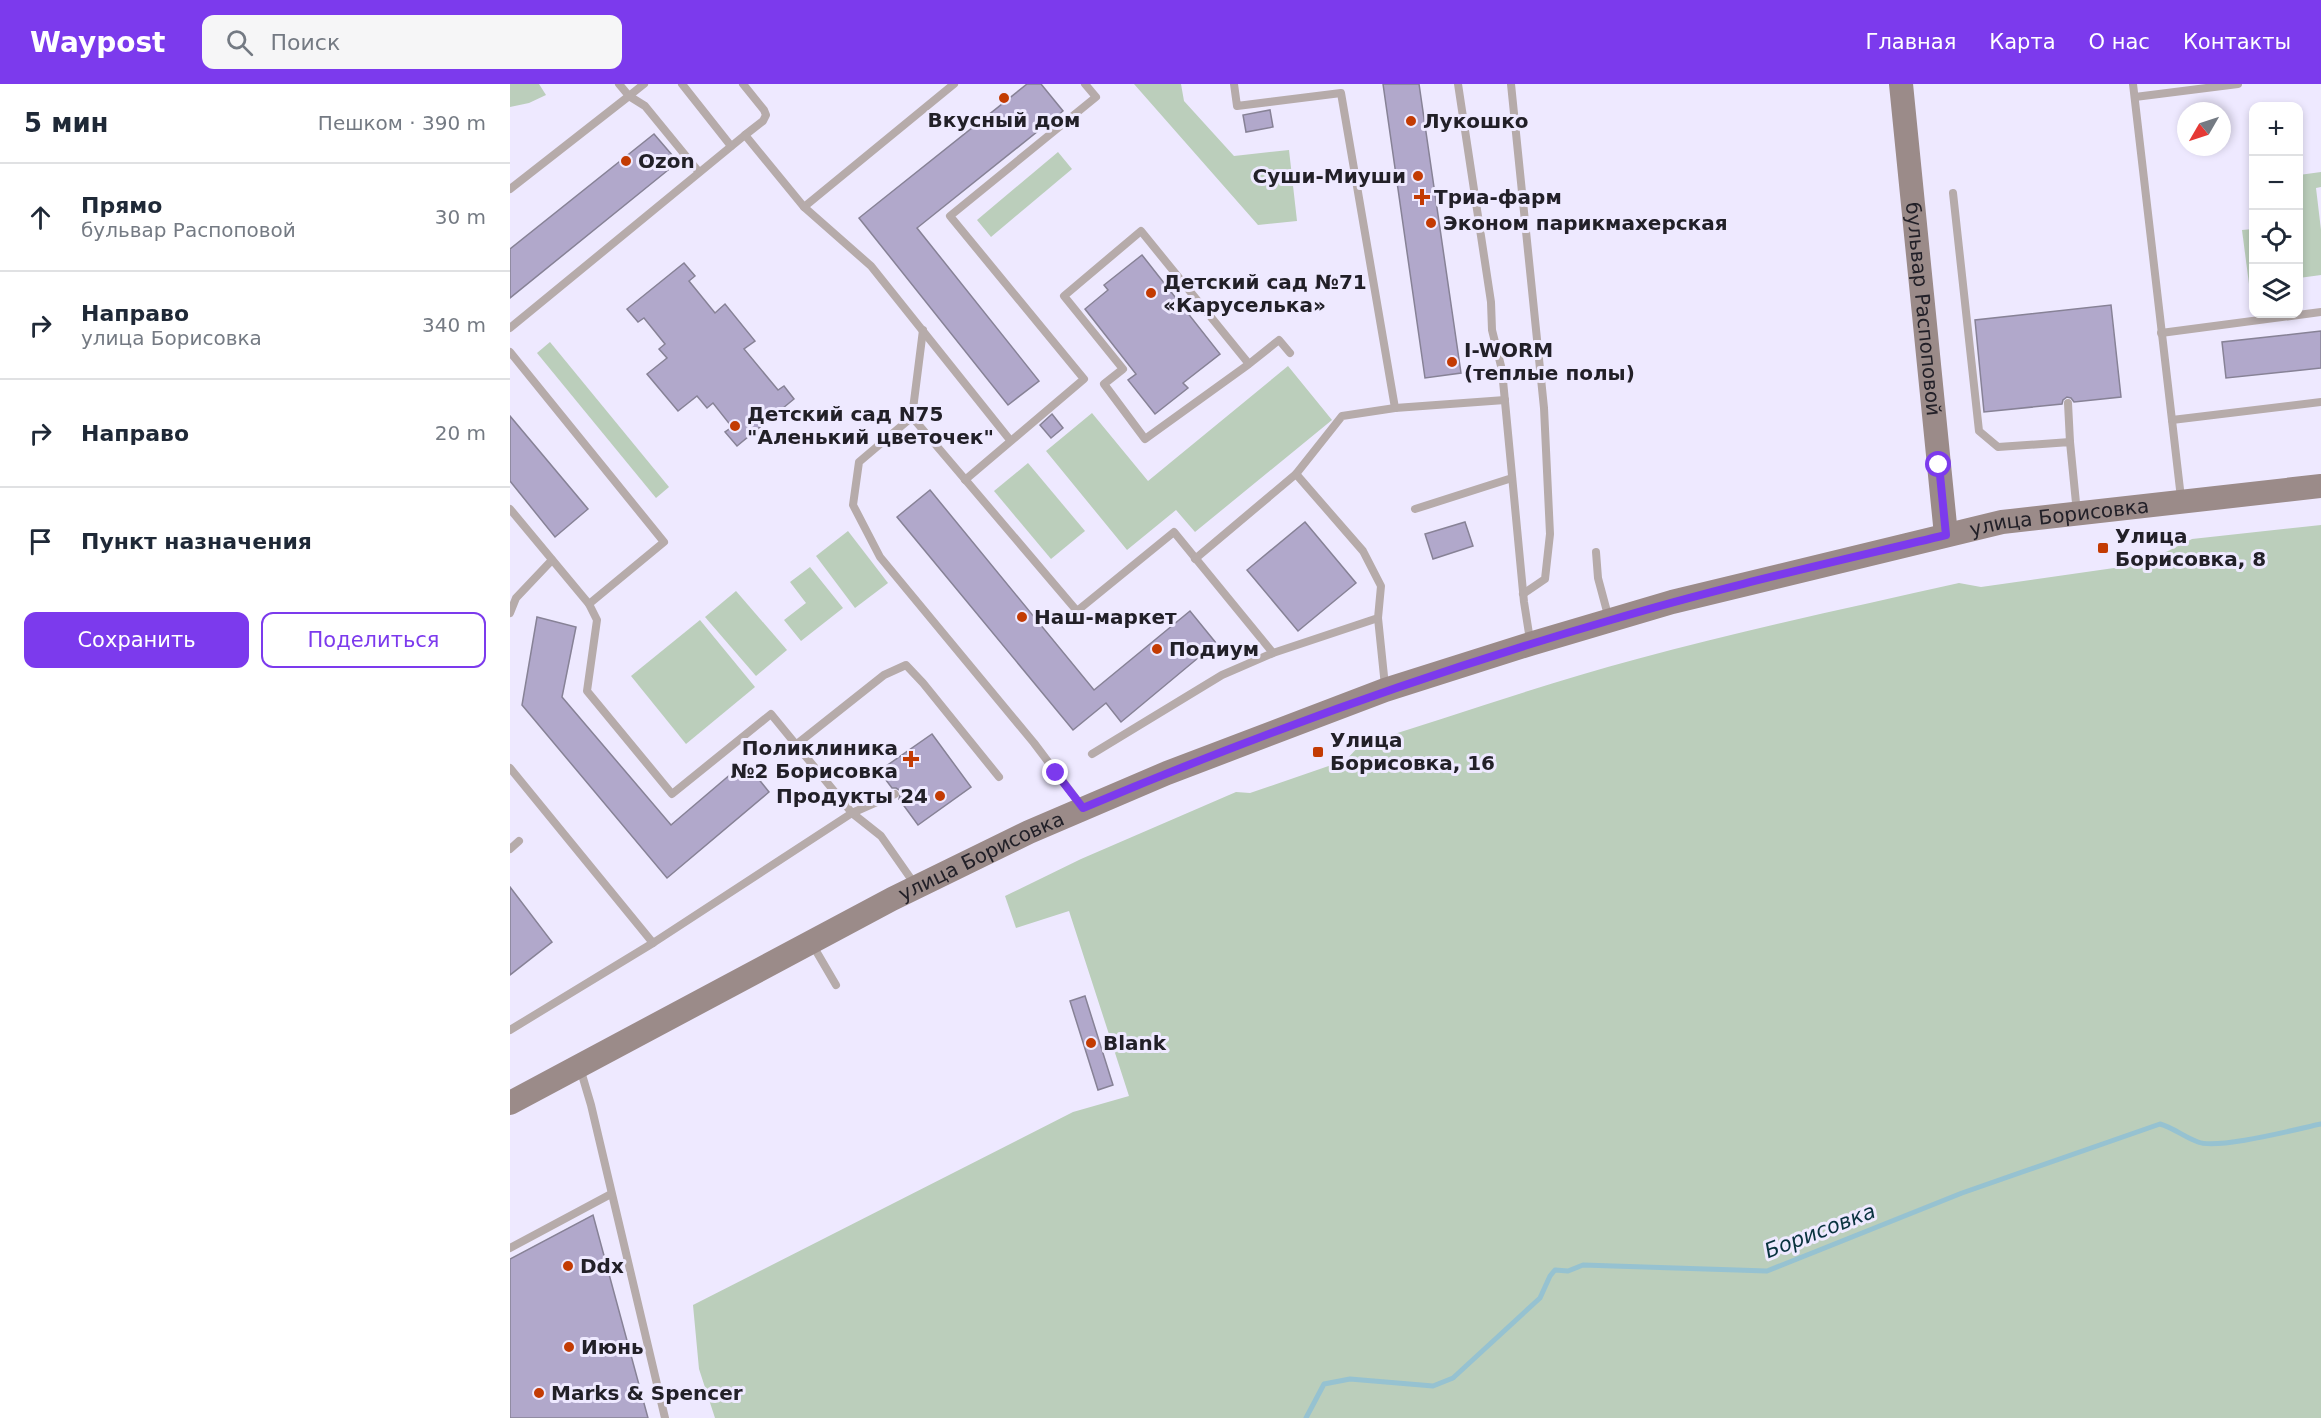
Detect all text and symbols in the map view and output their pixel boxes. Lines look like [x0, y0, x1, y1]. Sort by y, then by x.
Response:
search box [202, 15, 622, 69]
text: Waypost [30, 26, 166, 59]
icon: search [223, 26, 256, 59]
text: Поиск [271, 30, 340, 55]
text: Главная [1866, 30, 1956, 54]
text: Карта [1989, 30, 2056, 54]
text: О нас [2089, 30, 2150, 54]
text: Контакты [2183, 30, 2291, 54]
marker: Вкусный дом [997, 91, 1011, 105]
north arrow [2177, 102, 2231, 156]
map controls [2249, 102, 2303, 318]
button: + [2249, 102, 2303, 156]
text: 5 мин [24, 108, 109, 138]
place label: Вкусный дом [928, 108, 1080, 132]
place label: Лукошко [1423, 109, 1529, 133]
text: Пешком · 390 m [318, 111, 486, 135]
marker: Лукошко [1404, 114, 1418, 128]
place label: Ozon [638, 149, 695, 173]
marker: Ozon [619, 154, 633, 168]
button: − [2249, 156, 2303, 210]
place label: Суши-Миуши [1253, 164, 1406, 188]
marker: Суши-Миуши [1411, 169, 1425, 183]
place label: Триа-фарм [1434, 185, 1562, 209]
marker: Триа-фарм [1415, 190, 1429, 204]
text: Прямо [81, 193, 162, 218]
icon: ahead [24, 201, 57, 234]
street label: бульвар Распоповой [1901, 201, 1946, 417]
text: 30 m [435, 205, 486, 229]
button: locate [2249, 210, 2303, 264]
place label: Эконом парикмахерская [1443, 211, 1727, 235]
marker: Эконом парикмахерская [1424, 216, 1438, 230]
text: бульвар Распоповой [81, 218, 296, 242]
button: layers [2249, 264, 2303, 318]
place label: Детский сад №71 «Каруселька» [1163, 270, 1367, 317]
marker: Детский сад №71 «Каруселька» [1144, 286, 1158, 300]
text: Направо [81, 301, 189, 326]
icon: right [24, 309, 57, 342]
text: 340 m [422, 313, 486, 337]
text: улица Борисовка [81, 326, 262, 350]
place label: I-WORM (теплые полы) [1464, 338, 1635, 385]
marker: I-WORM (теплые полы) [1445, 355, 1459, 369]
place label: Детский сад N75 "Аленький цветочек" [747, 402, 994, 449]
icon: right [24, 417, 57, 450]
marker: Детский сад N75 "Аленький цветочек" [728, 419, 742, 433]
text: Направо [81, 421, 189, 446]
text: 20 m [435, 421, 486, 445]
route start [1925, 451, 1951, 477]
street label: улица Борисовка [1967, 493, 2150, 541]
place label: Улица Борисовка, 8 [2115, 524, 2266, 571]
icon: arrive [24, 525, 57, 558]
text: Пункт назначения [81, 529, 312, 554]
marker: Улица Борисовка, 8 [2096, 541, 2110, 555]
place label: Наш-маркет [1034, 605, 1177, 629]
marker: Наш-маркет [1015, 610, 1029, 624]
button: Сохранить [24, 612, 249, 668]
button: Поделиться [261, 612, 486, 668]
place label: Подиум [1169, 637, 1259, 661]
marker: Подиум [1150, 642, 1164, 656]
place label: Улица Борисовка, 16 [1330, 728, 1495, 775]
place label: Поликлиника №2 Борисовка [730, 736, 898, 783]
marker: Улица Борисовка, 16 [1311, 745, 1325, 759]
marker: Поликлиника №2 Борисовка [902, 750, 920, 768]
route end [1042, 759, 1068, 785]
place label: Продукты 24 [776, 784, 928, 808]
marker: Продукты 24 [933, 789, 947, 803]
street label: улица Борисовка [894, 806, 1068, 906]
place label: Blank [1103, 1031, 1167, 1055]
marker: Blank [1084, 1036, 1098, 1050]
water label: Борисовка [1761, 1199, 1879, 1263]
place label: Ddx [580, 1254, 624, 1278]
marker: Ddx [561, 1259, 575, 1273]
place label: Июнь [581, 1335, 644, 1359]
marker: Июнь [562, 1340, 576, 1354]
place label: Marks & Spencer [551, 1381, 743, 1405]
marker: Marks & Spencer [532, 1386, 546, 1400]

